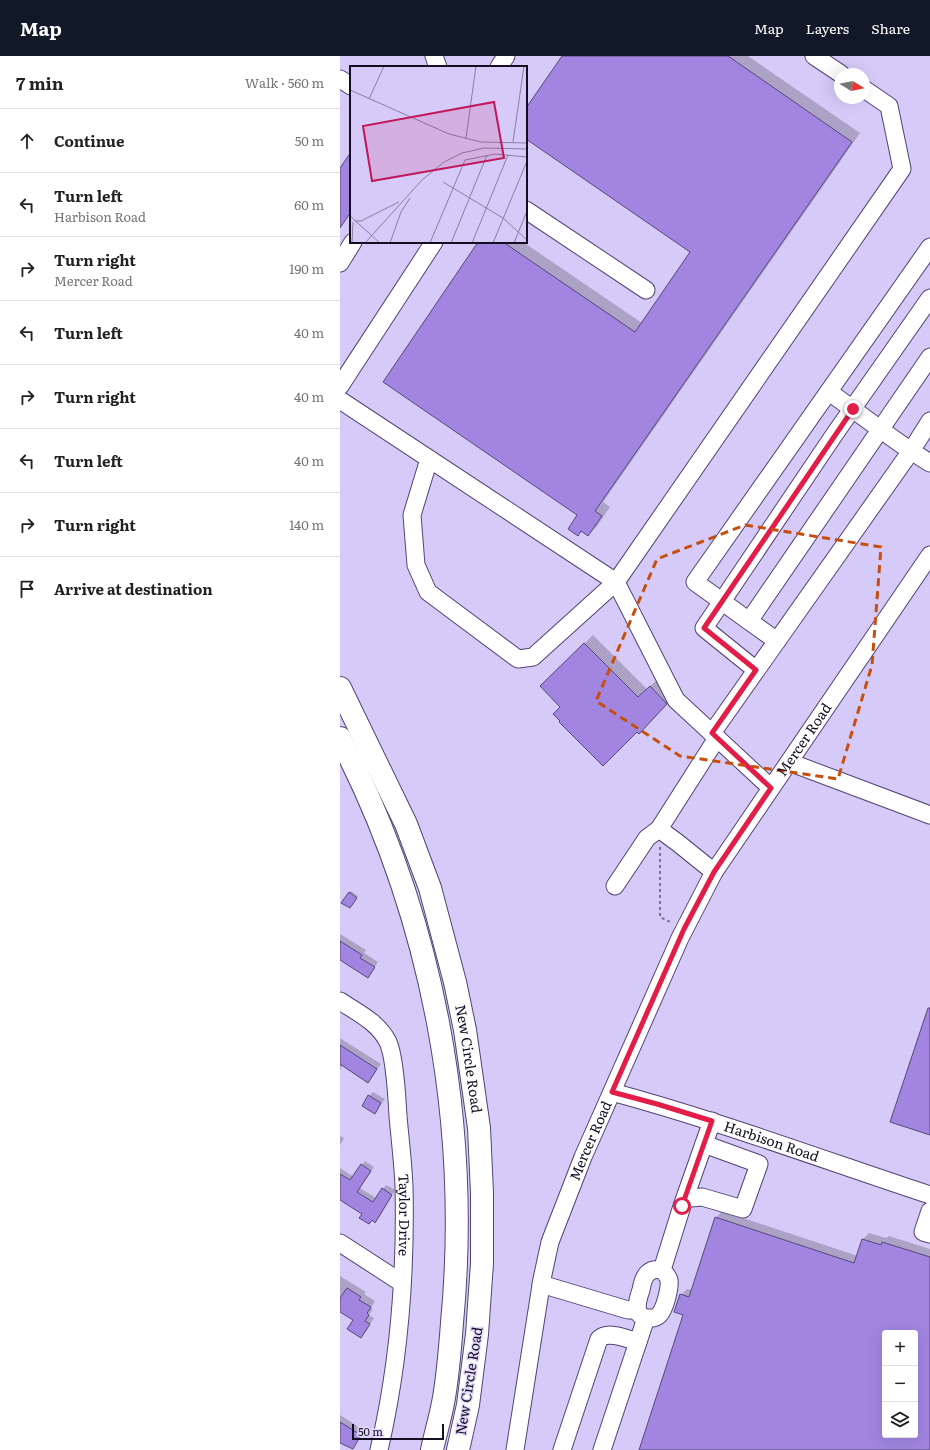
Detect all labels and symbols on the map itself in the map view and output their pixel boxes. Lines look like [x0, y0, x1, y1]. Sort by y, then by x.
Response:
inset map [350, 66, 527, 243]
north arrow [834, 68, 870, 104]
route end [844, 400, 862, 418]
street label: Mercer Road [771, 698, 836, 780]
street label: New Circle Road [451, 1003, 488, 1115]
street label: Mercer Road [564, 1097, 616, 1183]
street label: Harbison Road [722, 1115, 822, 1166]
street label: Taylor Drive [394, 1173, 415, 1257]
route start [673, 1197, 691, 1215]
street label: New Circle Road [450, 1325, 487, 1436]
scale bar [352, 1422, 444, 1441]

